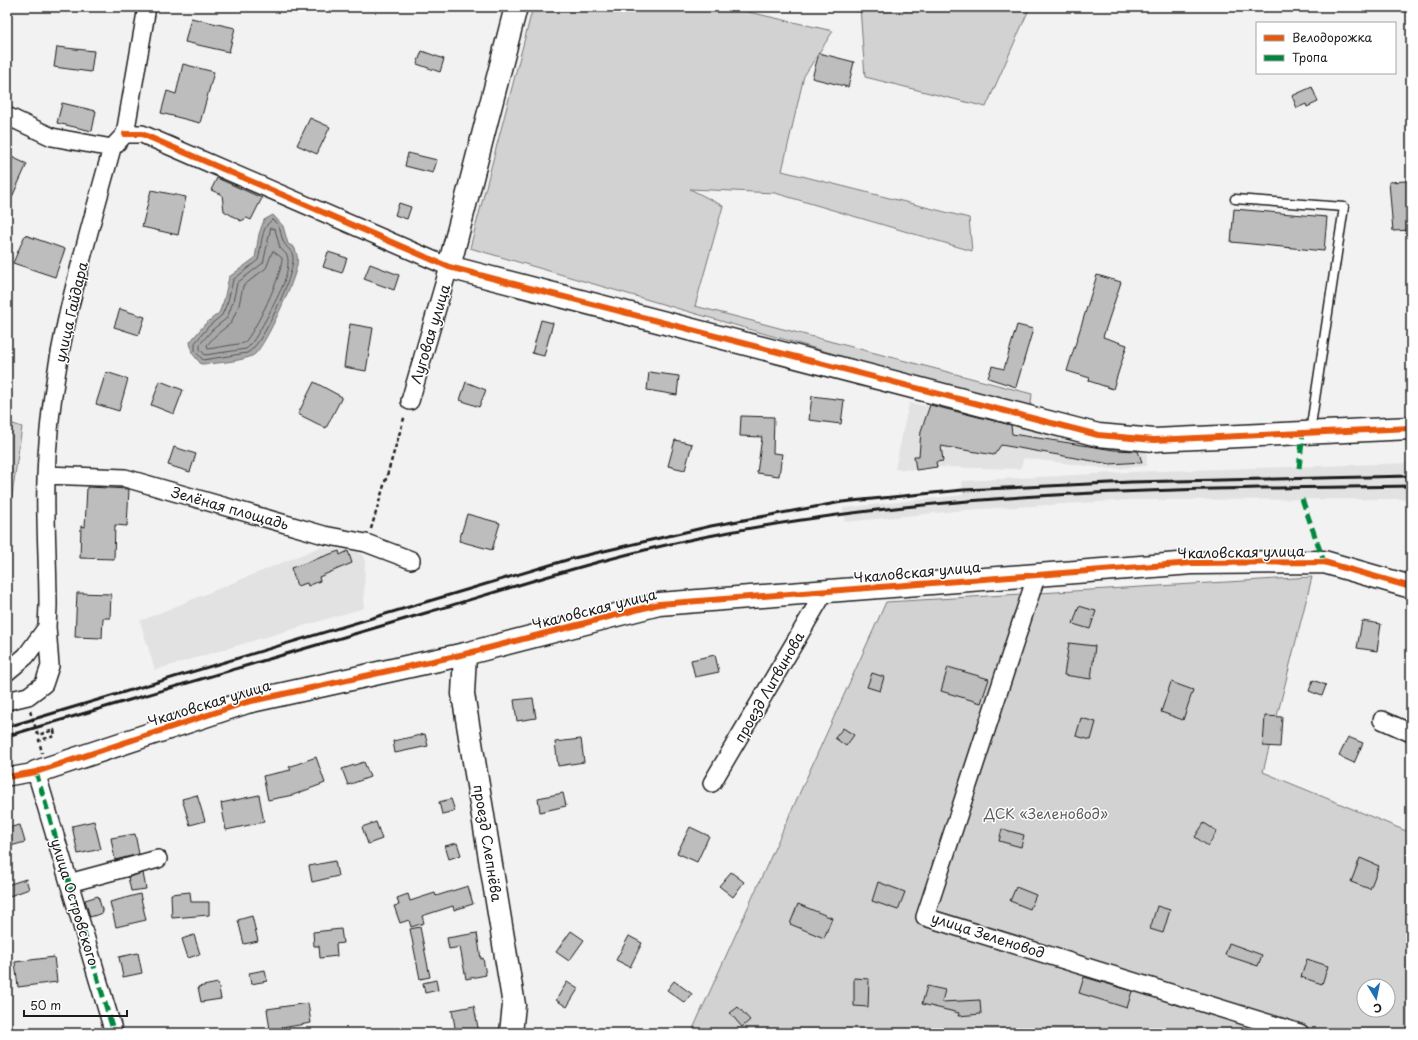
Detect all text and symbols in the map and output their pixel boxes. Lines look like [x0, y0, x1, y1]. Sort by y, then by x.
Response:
legend [1256, 22, 1396, 74]
text: Велодорожка [1292, 28, 1372, 46]
text: Тропа [1292, 48, 1328, 66]
street label: улица Гайдара [49, 259, 93, 364]
street label: Луговая улица [405, 282, 455, 386]
street label: Зелёная площадь [169, 481, 291, 535]
street label: Чкаловская улица [1177, 540, 1305, 564]
street label: Чкаловская улица [853, 556, 982, 588]
street label: Чкаловская улица [530, 583, 659, 635]
street label: проезд Литвинова [729, 627, 809, 746]
street label: Чкаловская улица [145, 674, 273, 732]
street label: проезд Слепнёва [468, 783, 508, 903]
park label: ДСК «Зеленовод» [983, 803, 1108, 824]
street label: улица Островского [46, 836, 104, 968]
street label: улица Зеленовод [929, 907, 1047, 963]
north arrow [1356, 978, 1396, 1018]
scale bar [24, 992, 127, 1018]
text: 50 m [30, 996, 61, 1014]
text: С [1372, 999, 1383, 1017]

